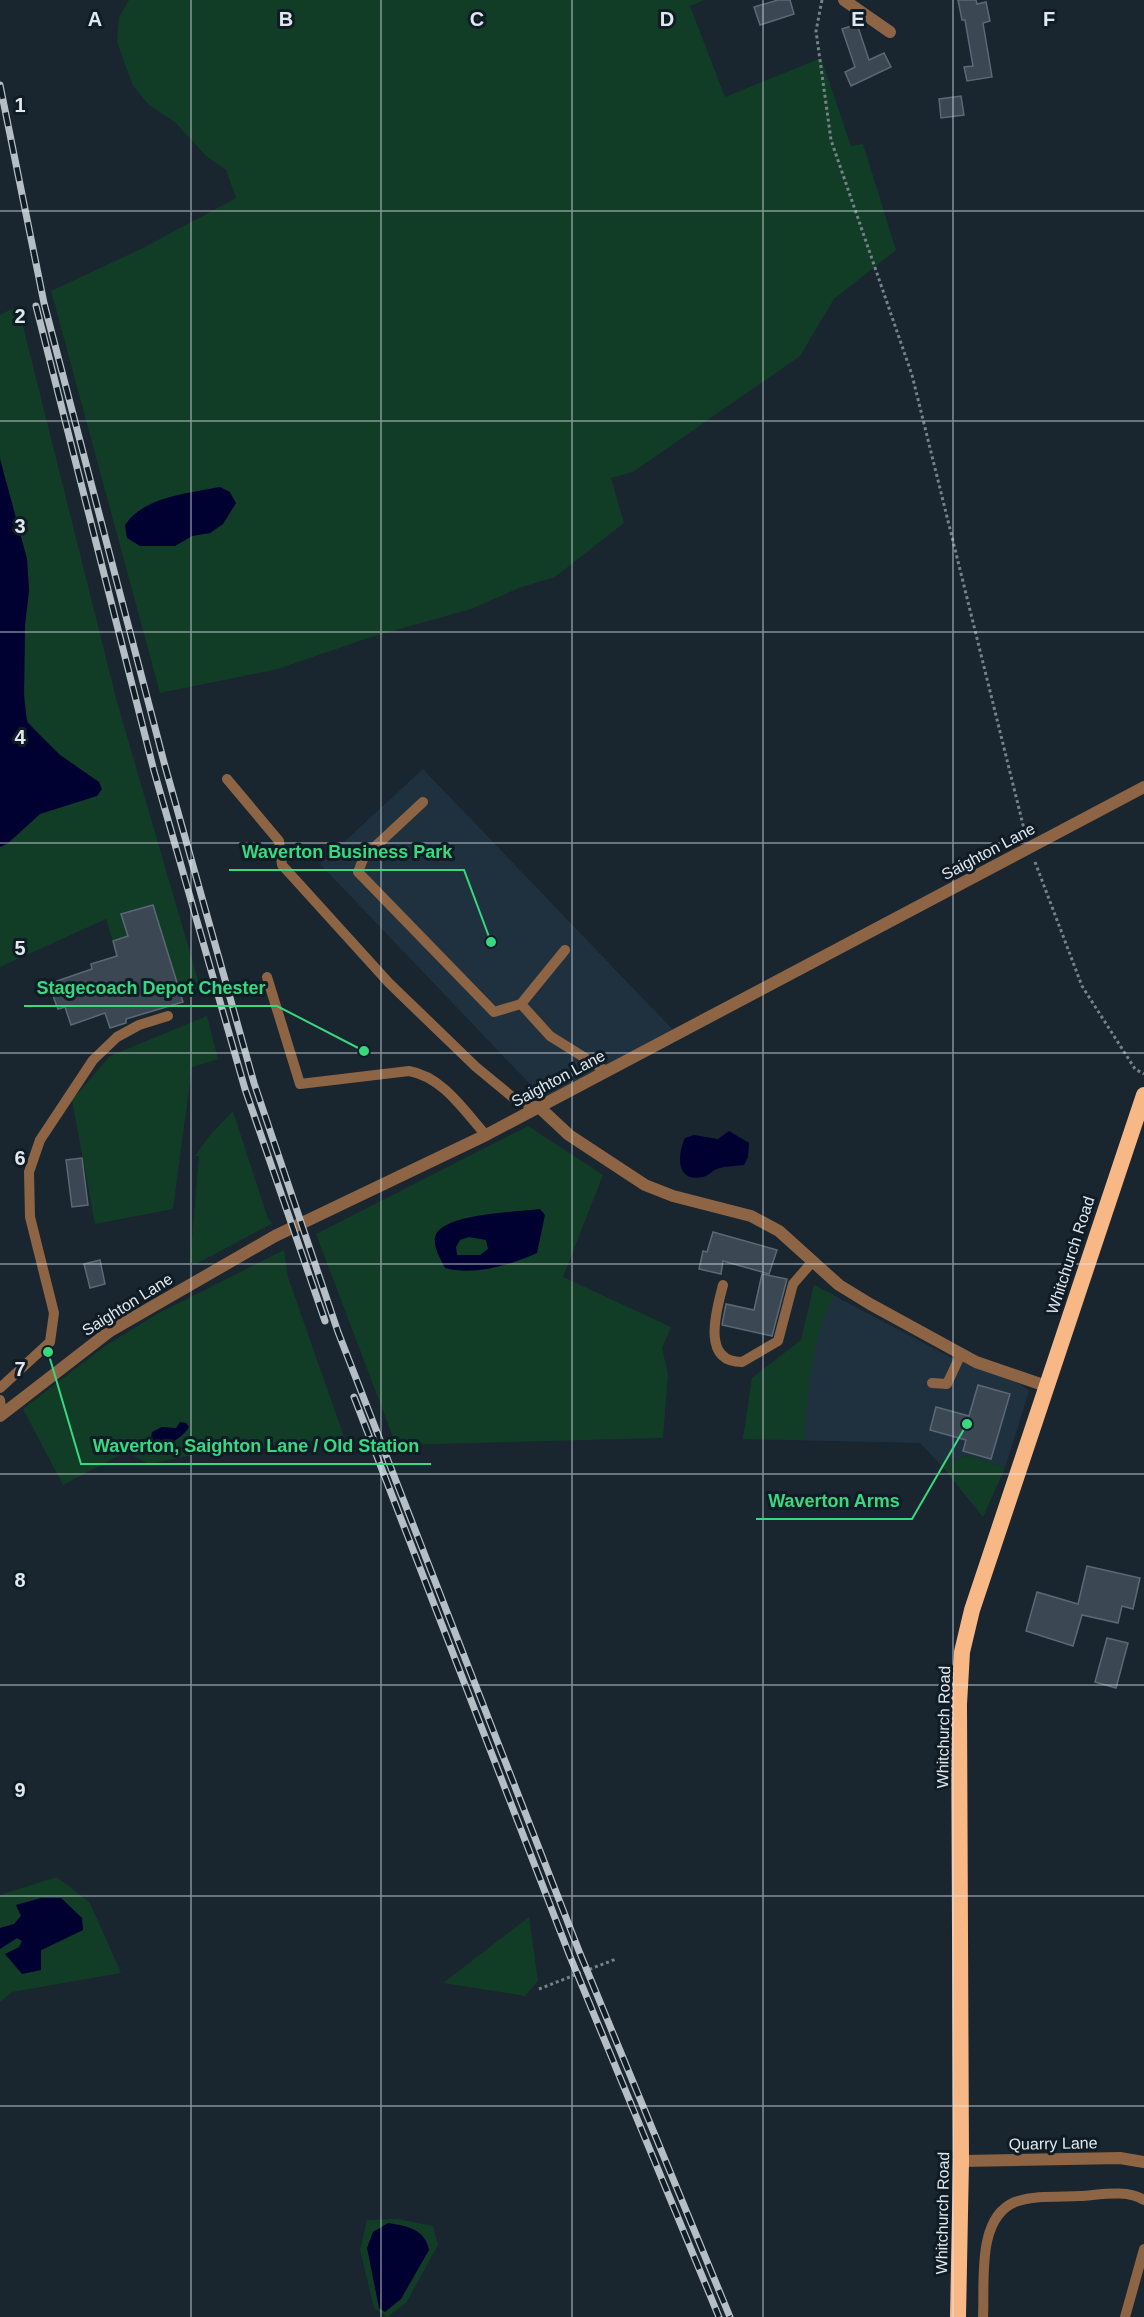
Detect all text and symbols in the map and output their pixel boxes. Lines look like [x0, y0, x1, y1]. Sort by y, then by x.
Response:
text: A [88, 8, 102, 30]
text: B [279, 8, 293, 30]
text: C [470, 8, 484, 30]
text: D [660, 8, 674, 30]
text: E [851, 8, 865, 30]
text: F [1043, 8, 1055, 30]
text: 1 [14, 94, 26, 116]
text: 2 [14, 305, 26, 327]
text: 3 [14, 515, 26, 537]
text: 4 [14, 726, 26, 748]
street label: Saighton Lane [939, 820, 1038, 883]
callout: Waverton Business Park [229, 834, 464, 870]
text: Waverton Business Park [242, 842, 453, 862]
text: 5 [14, 937, 26, 959]
callout: Stagecoach Depot Chester [24, 970, 277, 1006]
text: Stagecoach Depot Chester [36, 978, 266, 998]
street label: Saighton Lane [509, 1047, 608, 1110]
text: 6 [14, 1147, 26, 1169]
street label: Whitchurch Road [1043, 1194, 1098, 1316]
street label: Saighton Lane [79, 1270, 176, 1339]
text: 7 [14, 1358, 26, 1380]
callout: Waverton, Saighton Lane / Old Station [81, 1428, 431, 1464]
text: Waverton, Saighton Lane / Old Station [93, 1436, 419, 1456]
callout: Waverton Arms [756, 1483, 912, 1519]
text: Waverton Arms [768, 1491, 900, 1511]
text: 8 [14, 1569, 26, 1591]
street label: Whitchurch Road [934, 1666, 953, 1789]
text: 9 [14, 1779, 26, 1801]
street label: Quarry Lane [1008, 2134, 1098, 2153]
street label: Whitchurch Road [933, 2152, 952, 2275]

